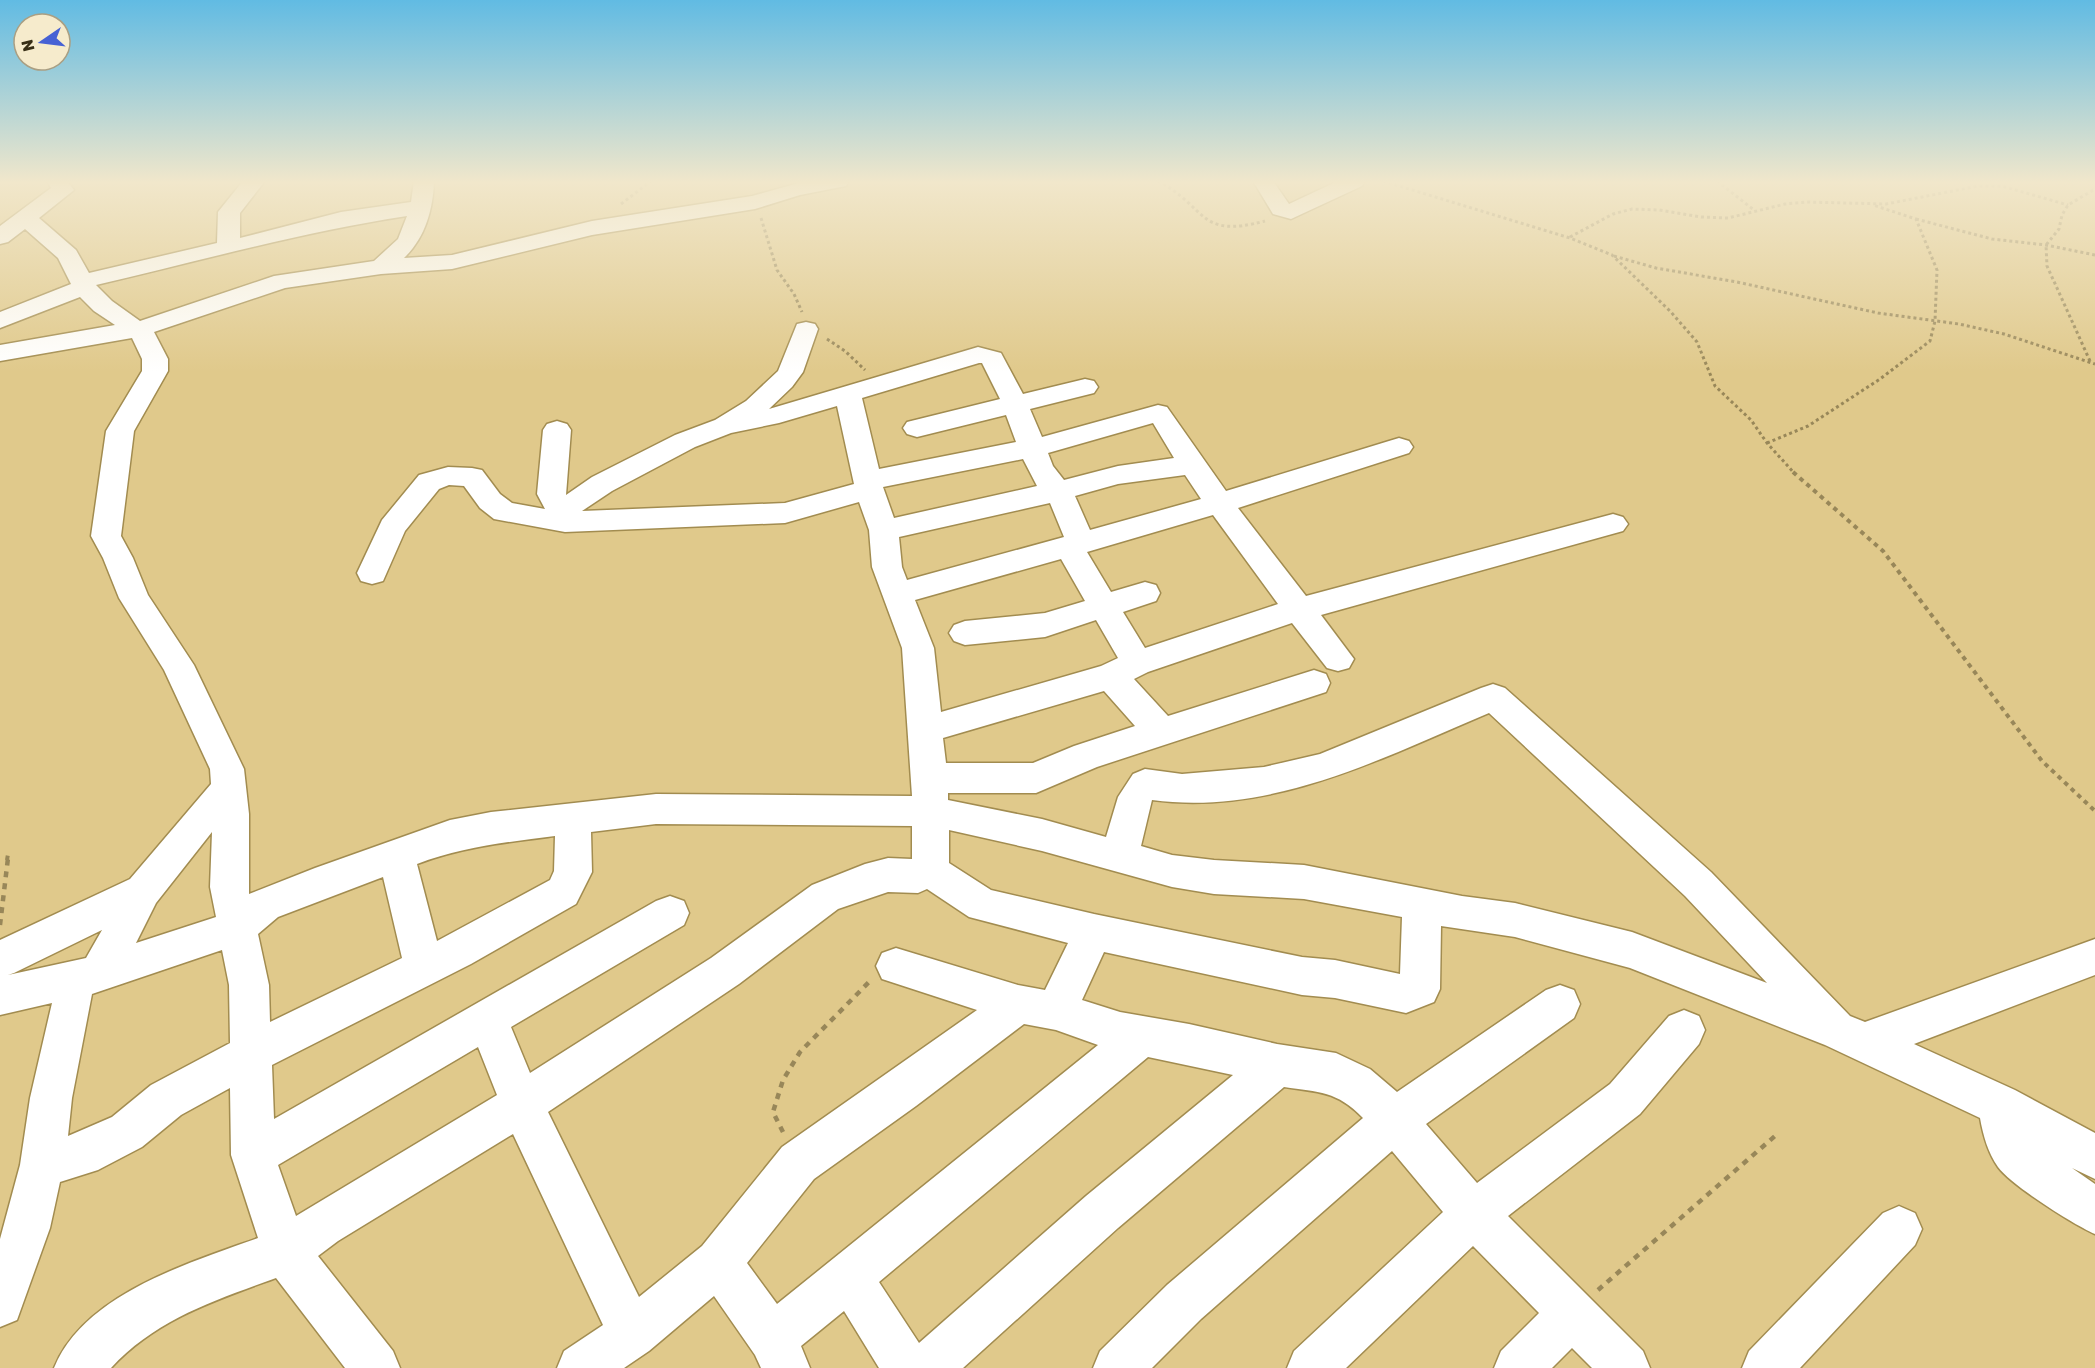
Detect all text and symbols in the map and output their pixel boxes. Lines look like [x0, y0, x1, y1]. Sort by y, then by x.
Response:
north arrow [12, 12, 72, 72]
text: N [17, 38, 39, 53]

